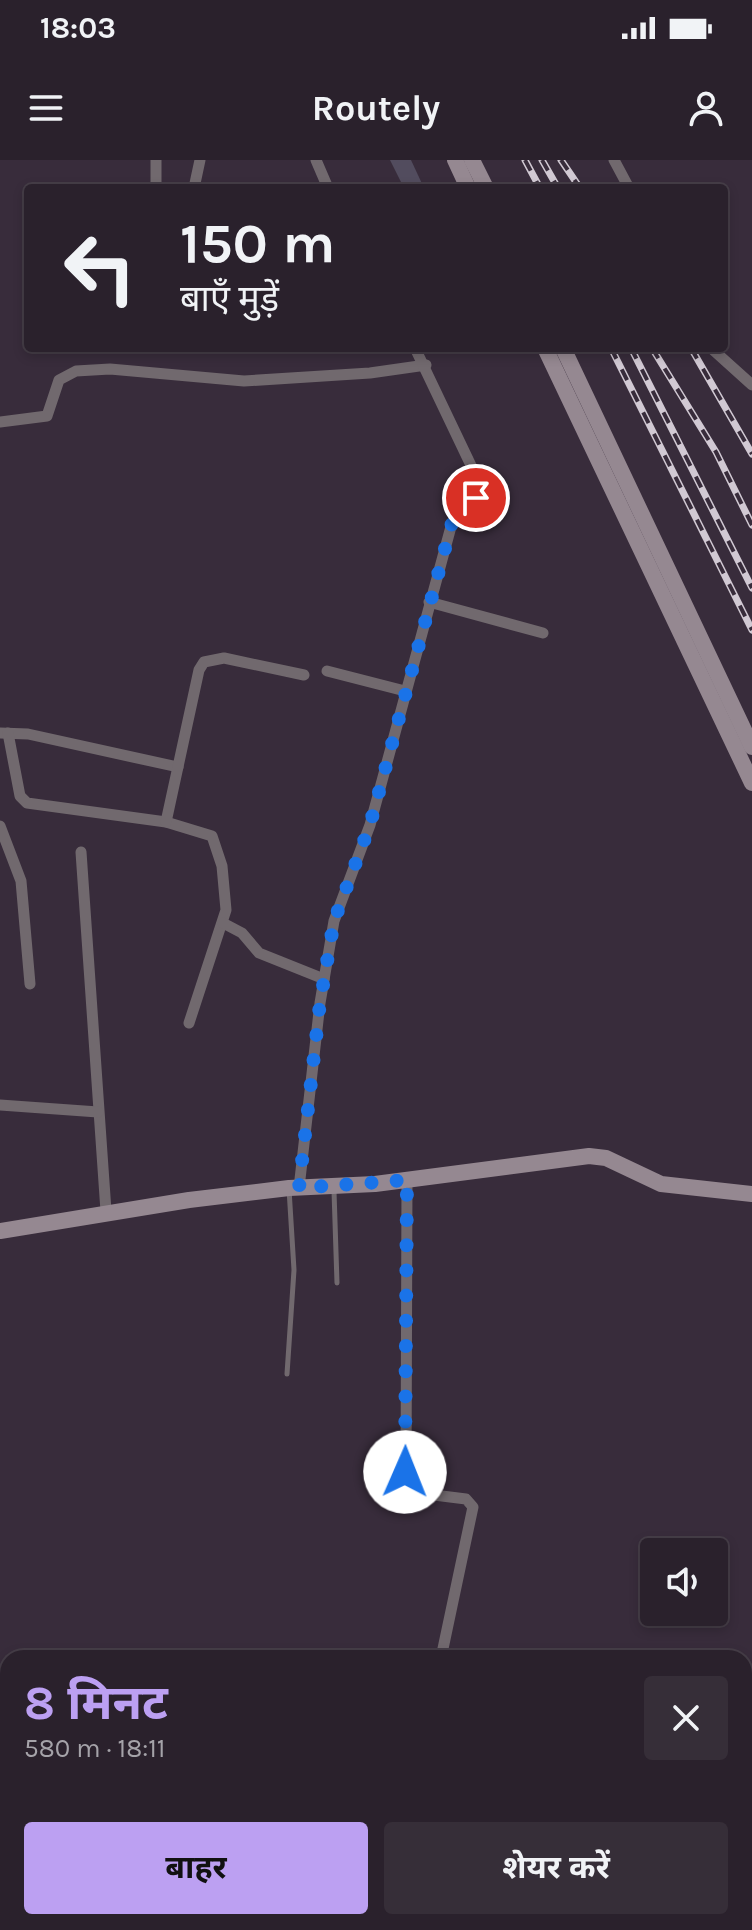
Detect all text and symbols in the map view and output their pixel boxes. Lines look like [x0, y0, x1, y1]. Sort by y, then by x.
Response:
text: 18:03 [40, 10, 116, 46]
icon: menu [24, 86, 68, 130]
icon: person [684, 86, 728, 130]
text: Routely [312, 87, 440, 129]
text: 150 m [180, 211, 335, 276]
icon: left [48, 216, 152, 320]
text: बाएँ मुड़ें [180, 278, 279, 320]
pin [442, 464, 510, 532]
icon: arrive [454, 476, 498, 520]
position arrow [363, 1430, 447, 1514]
map controls [640, 1538, 728, 1626]
button: sound [640, 1538, 728, 1626]
text: 8 मिनट [24, 1675, 168, 1731]
button: close [644, 1676, 728, 1760]
text: 580 m · 18:11 [24, 1733, 165, 1764]
button: बाहर [24, 1822, 368, 1914]
button: शेयर करें [384, 1822, 728, 1914]

